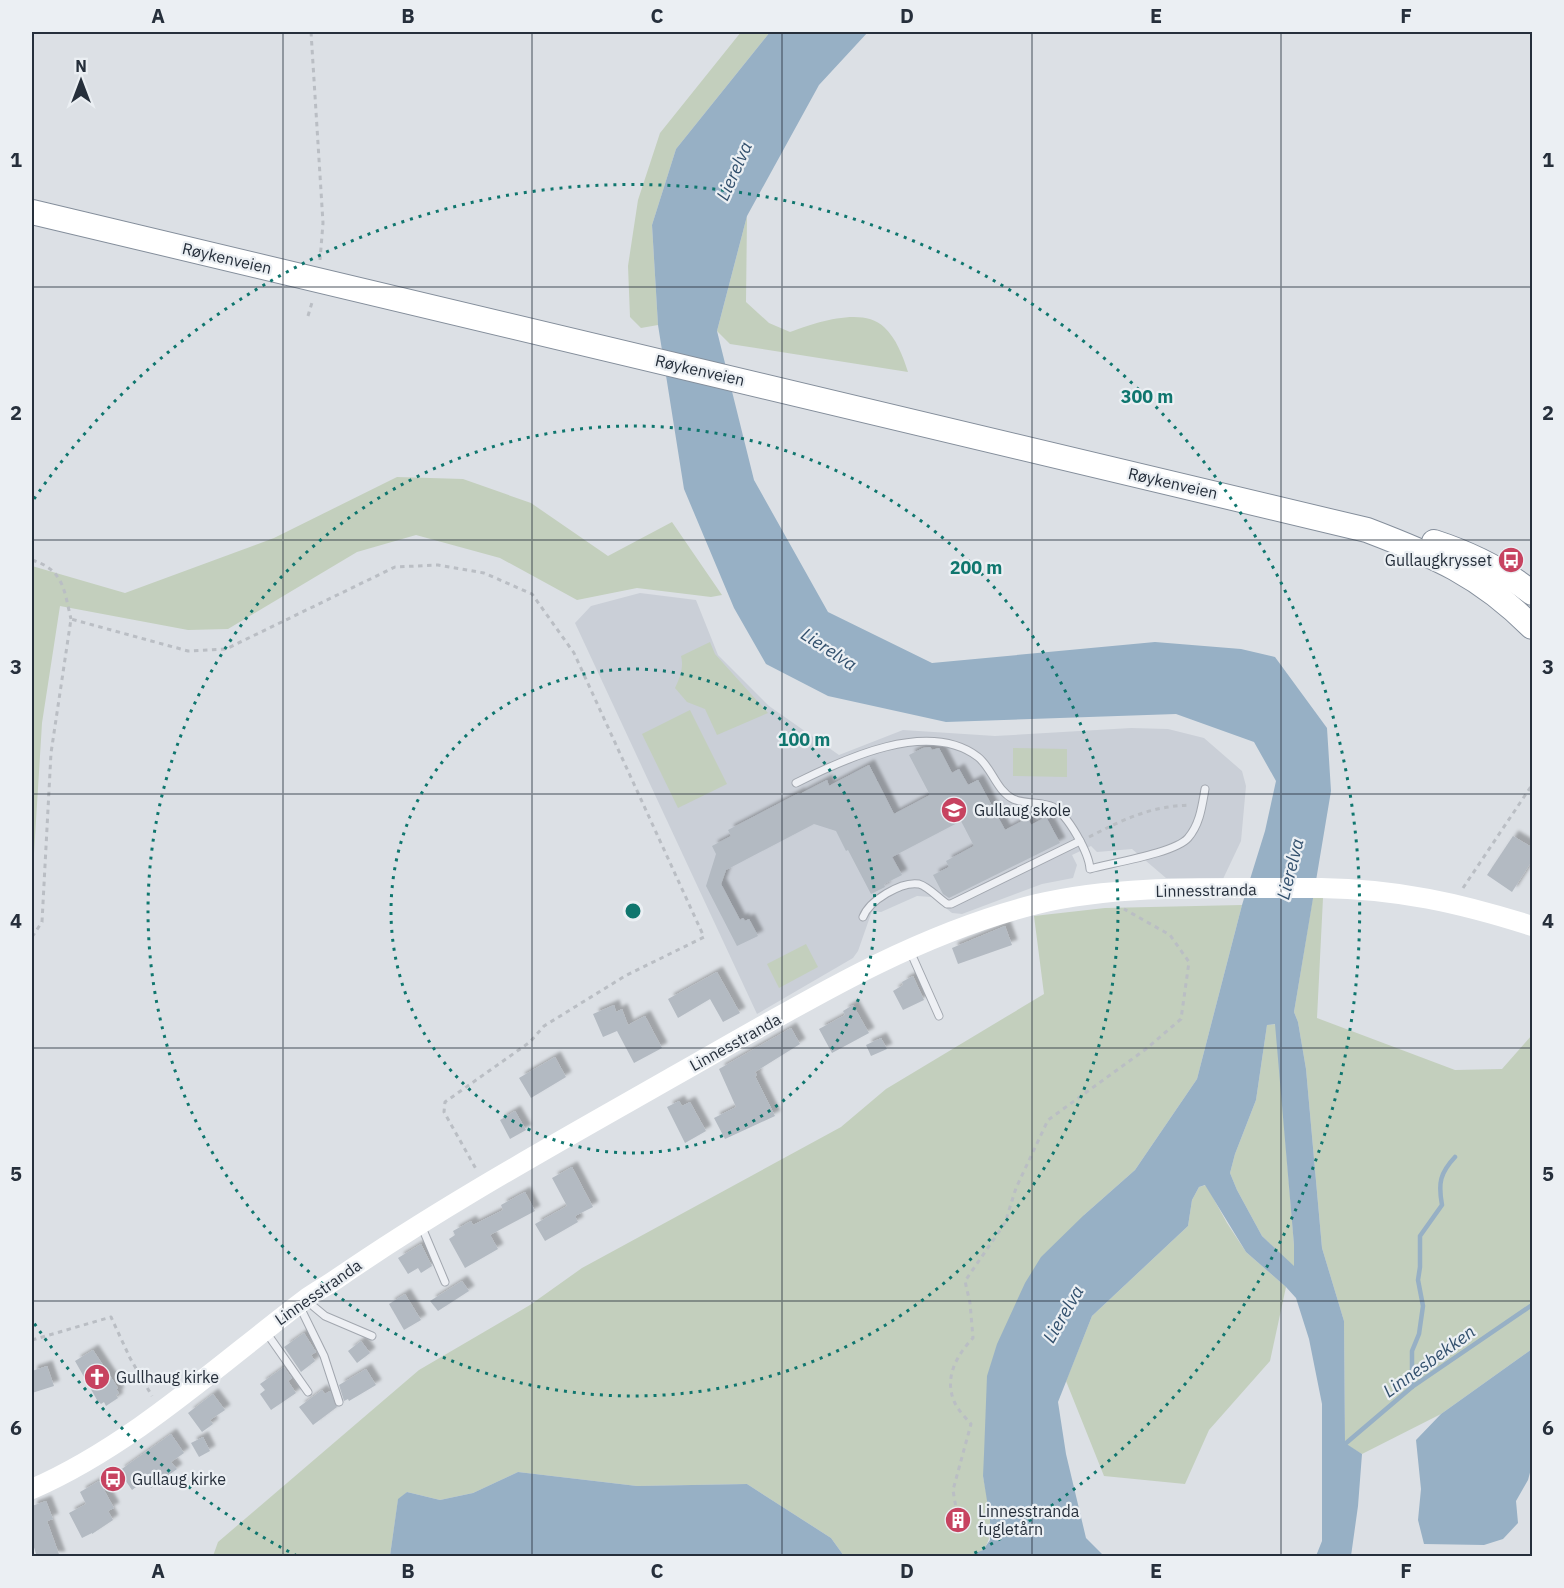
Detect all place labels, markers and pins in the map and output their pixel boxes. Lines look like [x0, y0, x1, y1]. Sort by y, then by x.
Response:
bus stop icon: Gullaugkrysset [1496, 545, 1526, 575]
place label: Gullaugkrysset [1385, 550, 1492, 570]
school or university icon: Gullaug skole [939, 795, 969, 825]
place label: Gullaug skole [974, 800, 1071, 820]
centre of rings [623, 901, 643, 921]
church icon: Gullhaug kirke [82, 1362, 112, 1392]
place label: Gullhaug kirke [116, 1367, 219, 1387]
bus stop icon: Gullaug kirke [98, 1464, 128, 1494]
place label: Gullaug kirke [132, 1469, 226, 1489]
place label: Linnesstranda fugletårn [978, 1501, 1080, 1539]
building icon: Linnesstranda fugletårn [943, 1505, 973, 1535]

